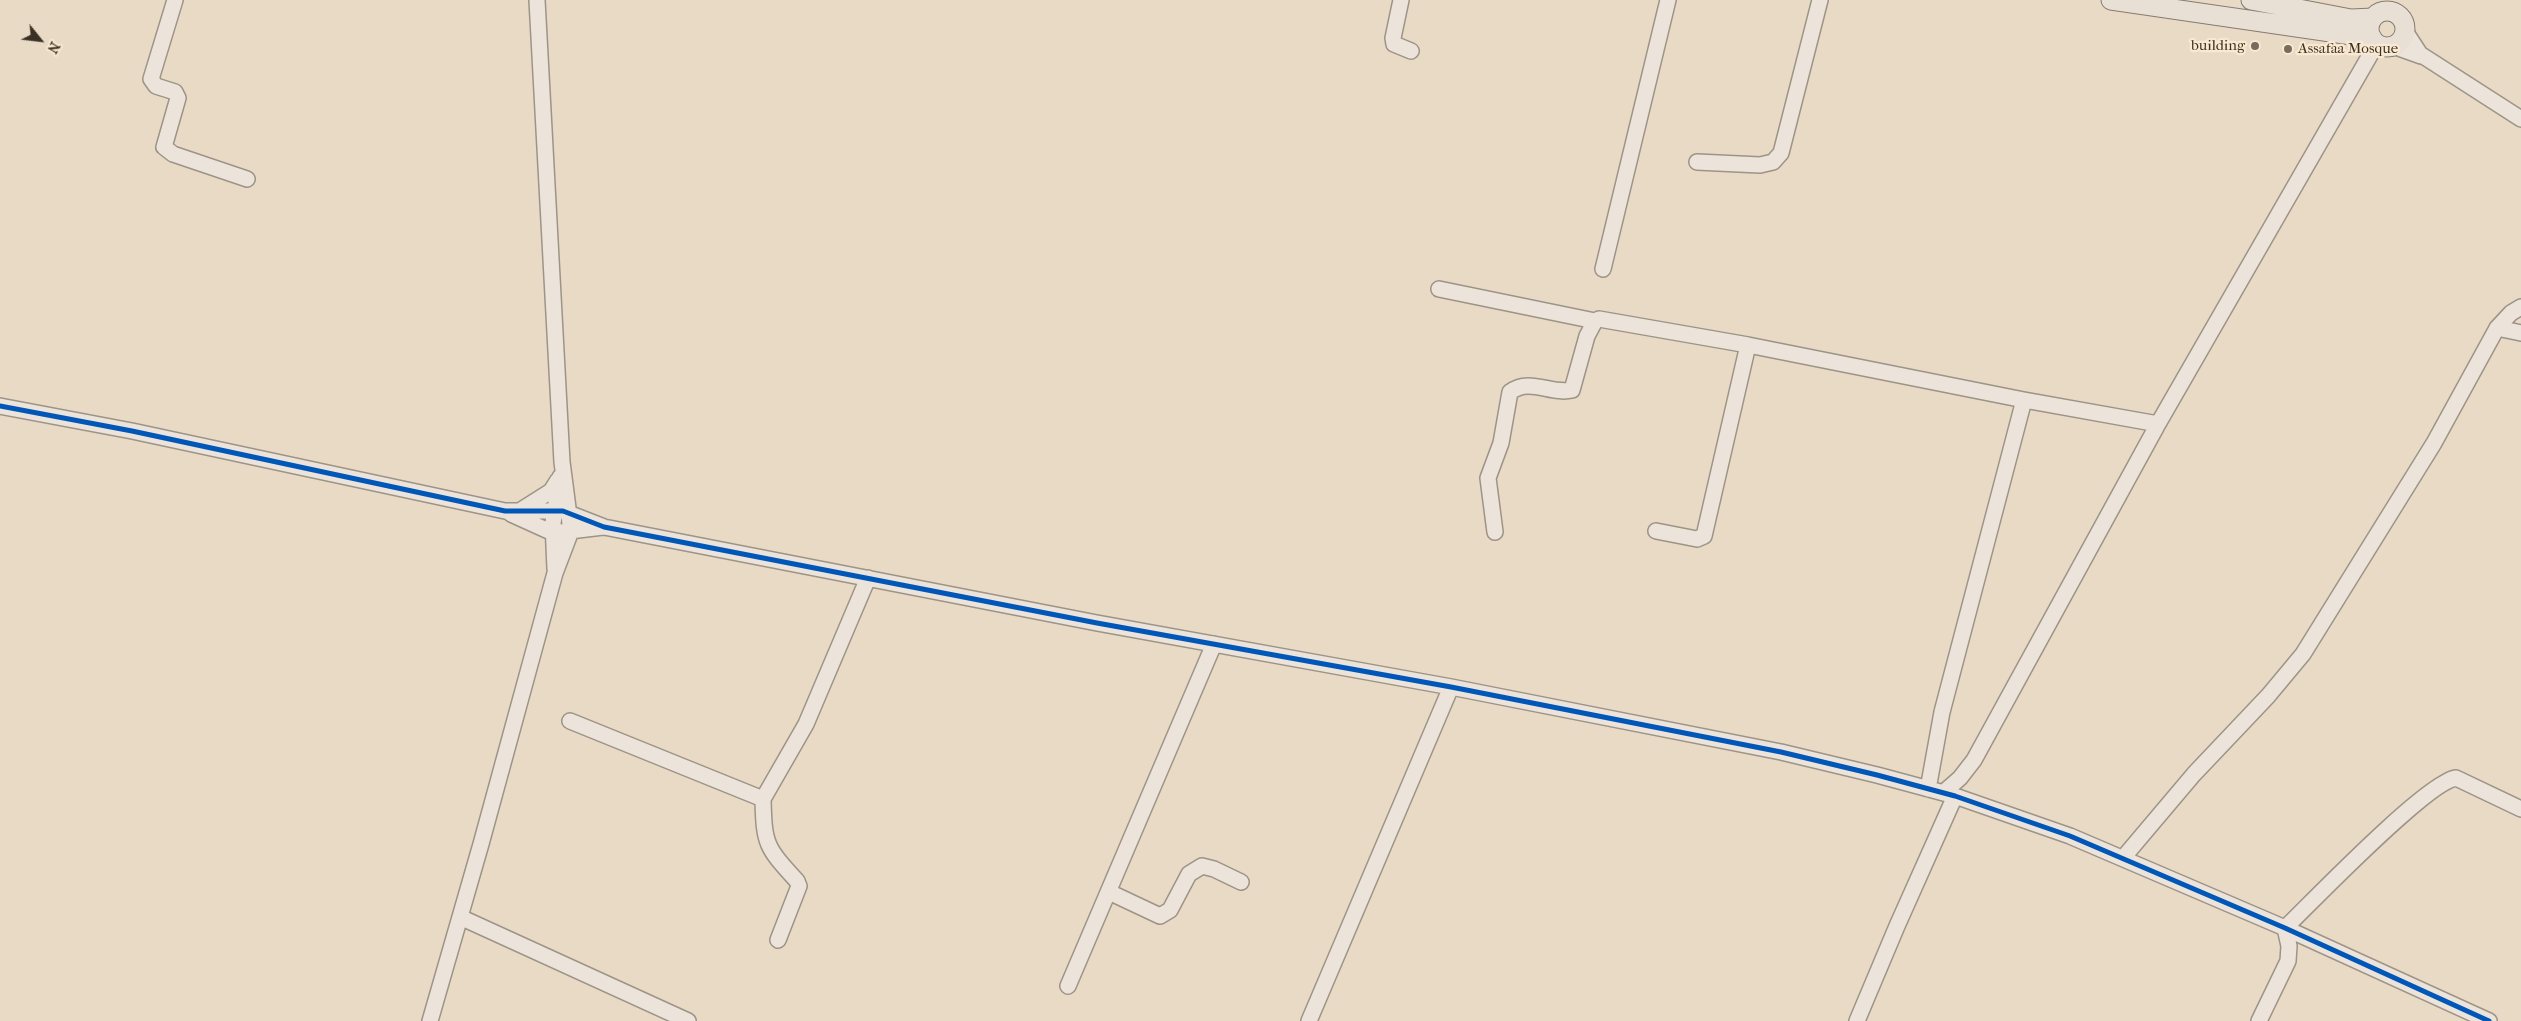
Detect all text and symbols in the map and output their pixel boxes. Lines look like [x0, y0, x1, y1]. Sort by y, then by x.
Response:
north arrow [15, 15, 65, 65]
place label: building [2191, 37, 2245, 55]
text: N [44, 39, 64, 56]
marker: building [2249, 40, 2261, 52]
place label: Assafaa Mosque [2298, 40, 2398, 58]
marker: Assafaa Mosque [2282, 43, 2294, 55]

